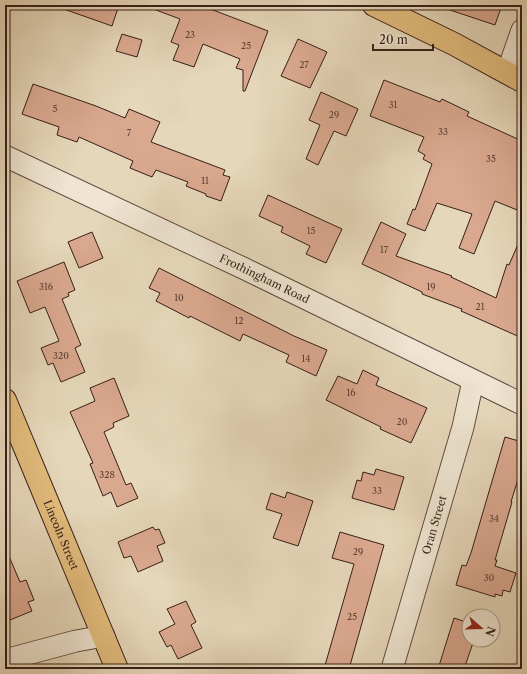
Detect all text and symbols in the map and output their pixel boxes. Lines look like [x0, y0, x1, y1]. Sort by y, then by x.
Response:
scale bar [373, 26, 433, 52]
house number: 23 [185, 29, 195, 40]
text: 20 m [379, 32, 408, 47]
house number: 25 [241, 40, 251, 51]
house number: 27 [299, 59, 309, 70]
house number: 31 [389, 99, 398, 110]
house number: 5 [53, 103, 58, 114]
house number: 29 [329, 109, 339, 120]
house number: 33 [438, 126, 448, 137]
house number: 7 [127, 127, 132, 138]
house number: 35 [486, 153, 496, 164]
house number: 11 [201, 175, 209, 186]
house number: 15 [307, 225, 315, 236]
house number: 17 [380, 244, 389, 255]
street label: Frothingham Road [217, 251, 312, 306]
house number: 316 [39, 281, 53, 292]
house number: 19 [426, 281, 436, 292]
house number: 10 [174, 292, 184, 303]
house number: 21 [476, 301, 485, 312]
house number: 12 [235, 315, 243, 326]
house number: 320 [53, 350, 69, 361]
house number: 14 [302, 353, 311, 364]
house number: 16 [346, 387, 356, 398]
house number: 20 [397, 416, 408, 427]
house number: 328 [99, 469, 115, 480]
house number: 33 [372, 485, 382, 496]
street label: Oran Street [419, 494, 450, 556]
street label: Lincoln Street [40, 498, 82, 572]
house number: 34 [489, 513, 499, 524]
house number: 29 [353, 546, 363, 557]
house number: 30 [484, 572, 495, 583]
north arrow [461, 608, 501, 648]
house number: 25 [347, 611, 357, 622]
text: N [482, 625, 499, 639]

